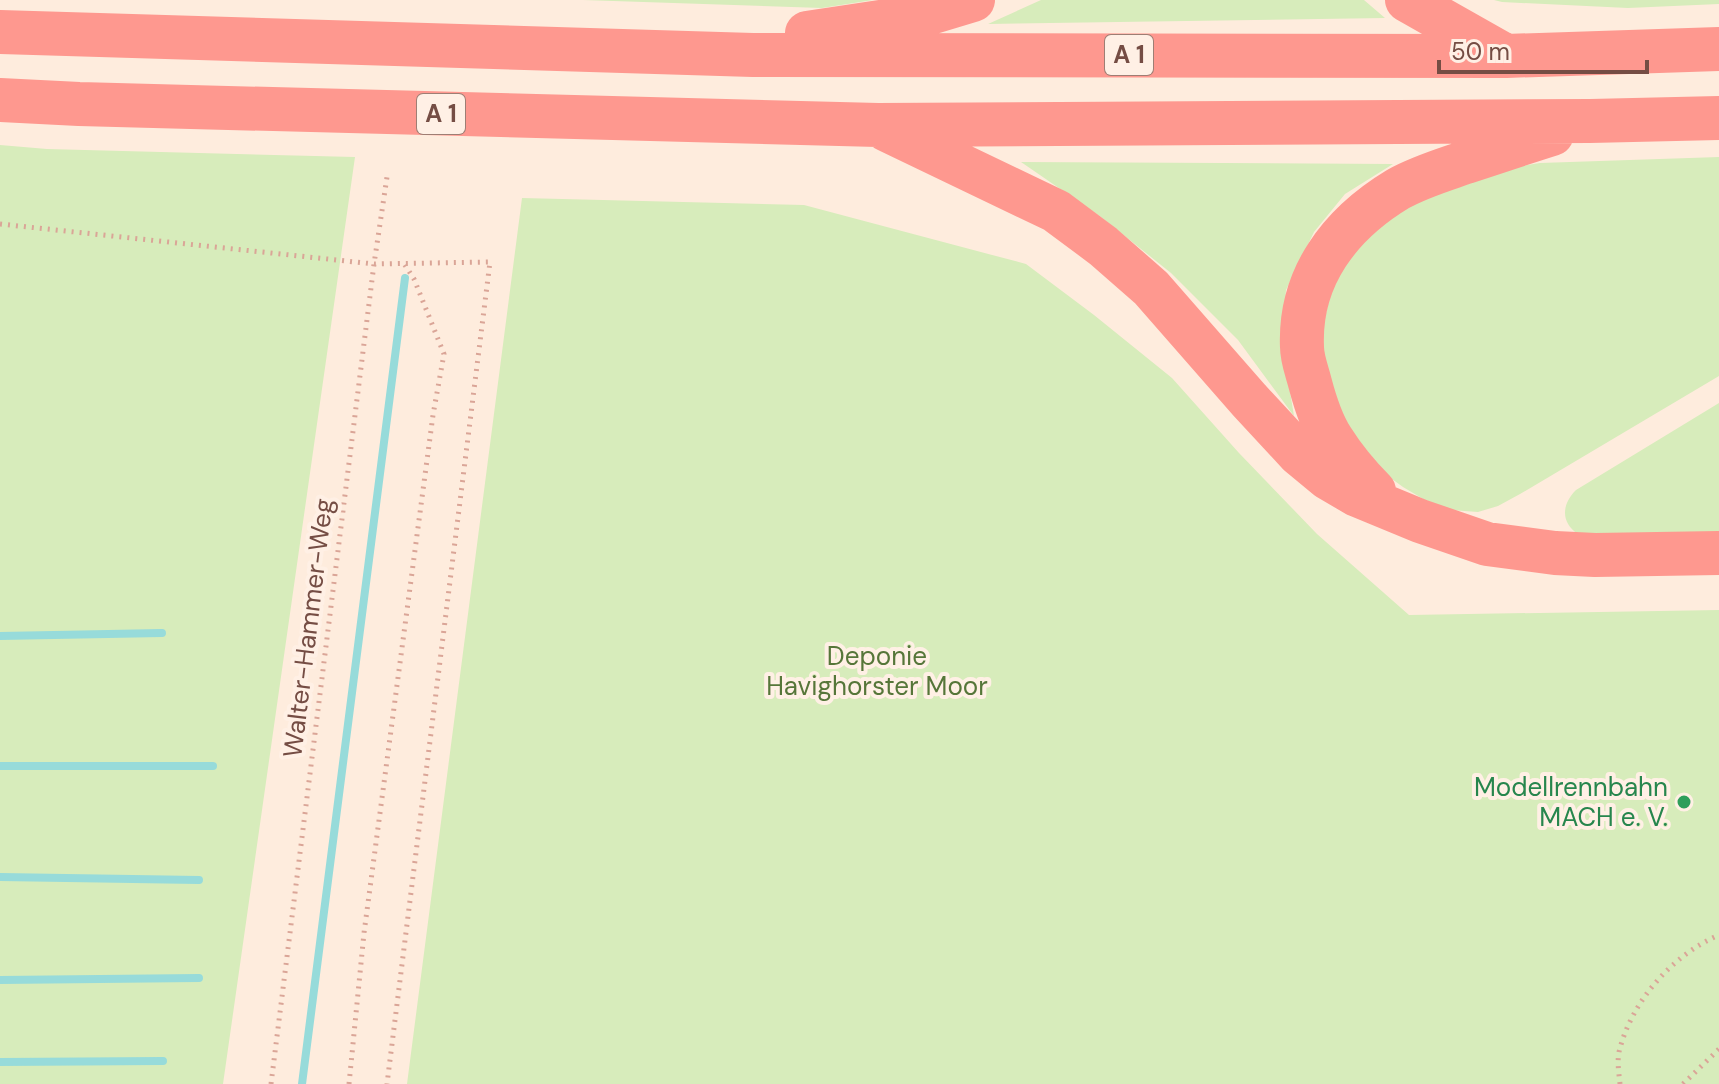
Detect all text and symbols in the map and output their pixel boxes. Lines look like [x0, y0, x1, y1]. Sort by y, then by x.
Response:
scale bar [1439, 24, 1647, 74]
road number: A 1 [1105, 35, 1153, 75]
text: 50 m [1451, 36, 1510, 67]
road number: A 1 [417, 94, 465, 134]
street label: Walter-Hammer-Weg [275, 497, 341, 759]
park label: Deponie Havighorster Moor [766, 639, 988, 703]
place label: Modellrennbahn MACH e. V. [1474, 770, 1668, 834]
marker: Modellrennbahn MACH e. V. [1675, 793, 1693, 811]

